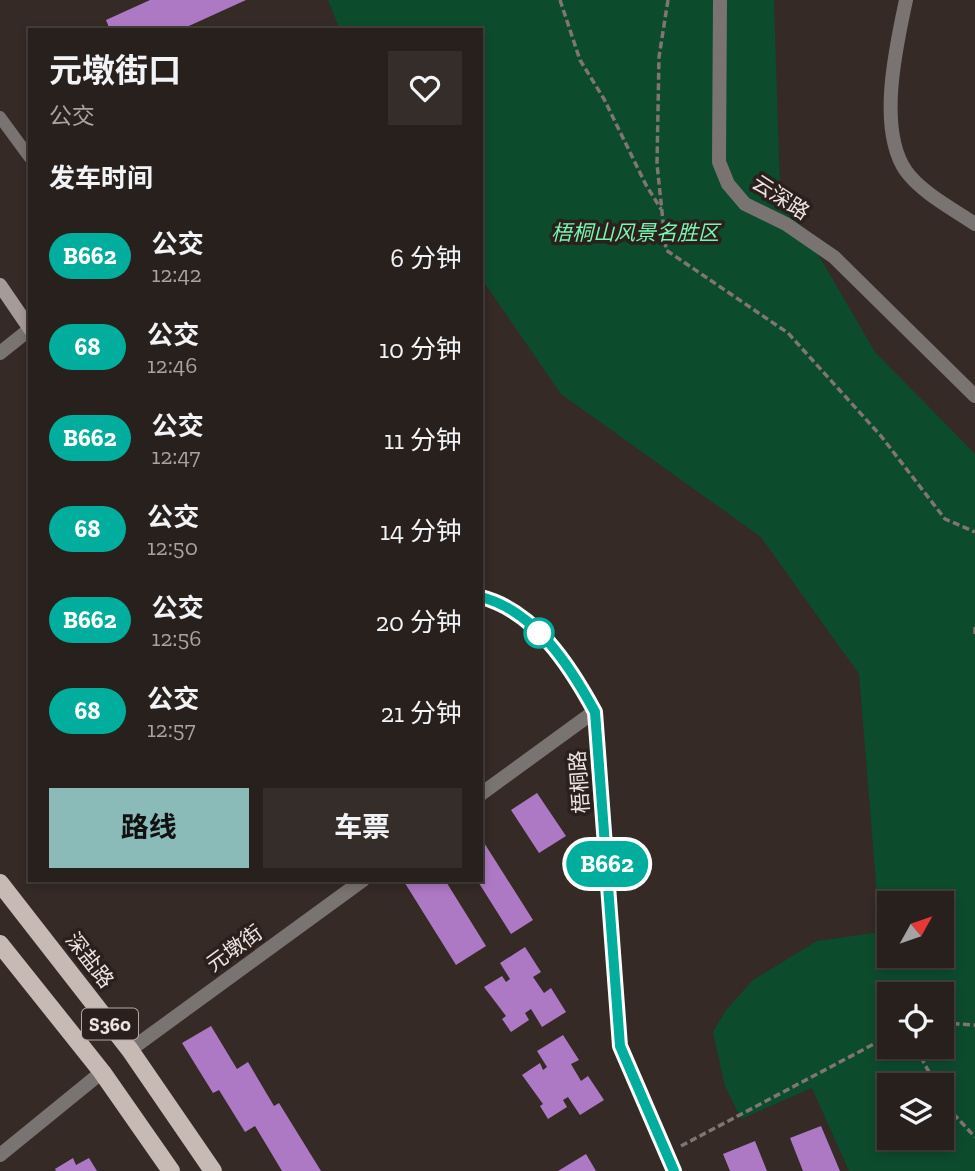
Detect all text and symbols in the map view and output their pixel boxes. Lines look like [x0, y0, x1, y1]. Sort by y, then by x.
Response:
text: 元墩街口 [49, 51, 181, 90]
button: heart [388, 51, 462, 125]
text: 公交 [49, 102, 95, 130]
text: 发车时间 [49, 162, 153, 194]
street label: 云深路 [748, 169, 814, 225]
park label: 梧桐山风景名胜区 [551, 220, 722, 245]
text: 公交 [152, 228, 204, 260]
text: B662 [63, 241, 117, 270]
text: 6 分钟 [390, 242, 462, 274]
text: 12:42 [152, 260, 202, 288]
text: 公交 [147, 319, 199, 351]
text: 68 [75, 332, 100, 361]
text: 10 分钟 [379, 333, 462, 365]
text: 12:46 [147, 351, 197, 379]
text: 公交 [152, 410, 204, 442]
text: B662 [63, 423, 117, 452]
text: 11 分钟 [384, 424, 462, 456]
text: 12:47 [152, 442, 200, 470]
text: 公交 [147, 501, 199, 533]
text: 68 [75, 514, 100, 543]
text: 14 分钟 [380, 515, 462, 547]
text: 12:50 [147, 533, 198, 561]
text: 公交 [152, 592, 204, 624]
text: B662 [63, 605, 117, 634]
text: 20 分钟 [376, 606, 462, 638]
unlabelled marker [524, 618, 554, 648]
text: 12:56 [152, 624, 201, 652]
text: 公交 [147, 683, 199, 715]
text: 68 [75, 696, 100, 725]
text: 21 分钟 [381, 697, 462, 729]
text: 12:57 [147, 715, 195, 743]
street label: 梧桐路 [564, 750, 594, 814]
button: 路线 [49, 788, 249, 868]
button: 车票 [263, 788, 462, 868]
line badge: B662 [558, 841, 656, 887]
text: B662 [580, 849, 634, 878]
north arrow [877, 891, 954, 968]
map controls [877, 891, 954, 1150]
street label: 元墩街 [201, 919, 267, 977]
street label: 深盐路 [61, 927, 119, 993]
button: locate [877, 982, 954, 1059]
road number: S360 [82, 1008, 138, 1040]
button: layers [877, 1073, 954, 1150]

